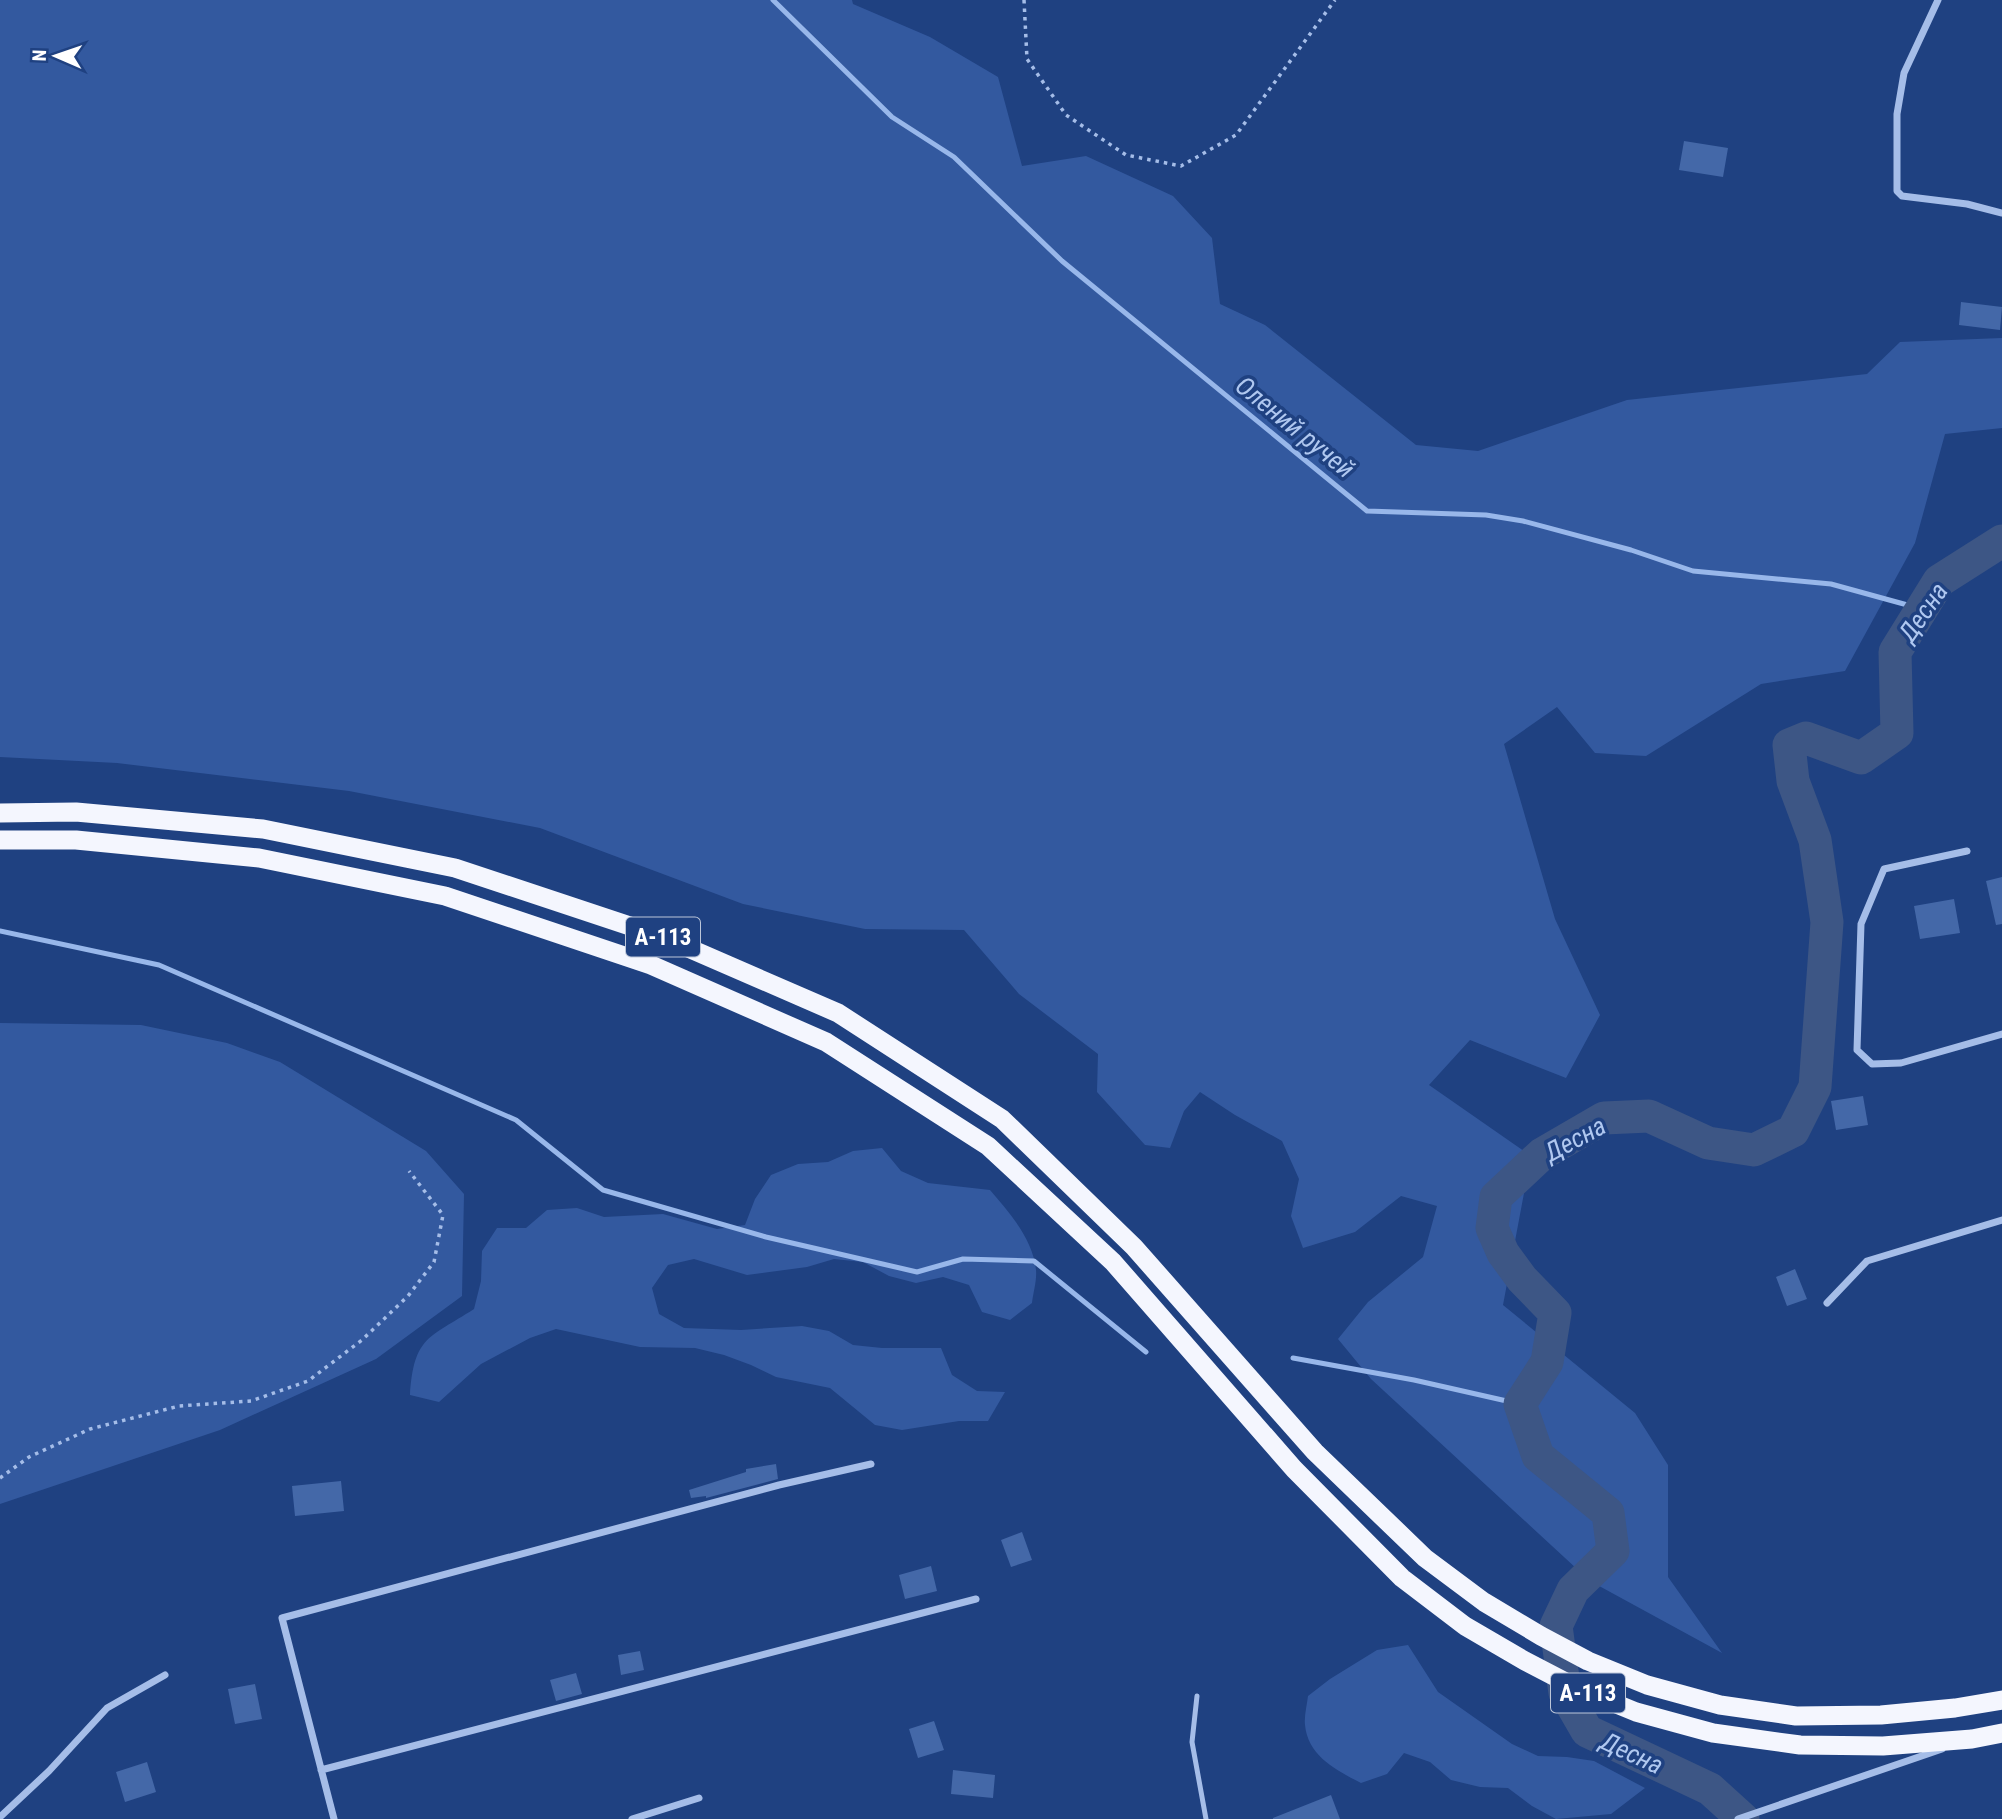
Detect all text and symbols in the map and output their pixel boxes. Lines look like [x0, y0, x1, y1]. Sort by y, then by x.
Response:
north arrow [21, 21, 91, 91]
text: N [28, 49, 51, 62]
water label: Олений ручей [1230, 370, 1360, 484]
water label: Десна [1891, 577, 1954, 649]
road number: А-113 [626, 918, 700, 956]
water label: Десна [1537, 1110, 1611, 1168]
road number: А-113 [1551, 1674, 1625, 1712]
water label: Десна [1594, 1725, 1668, 1780]

